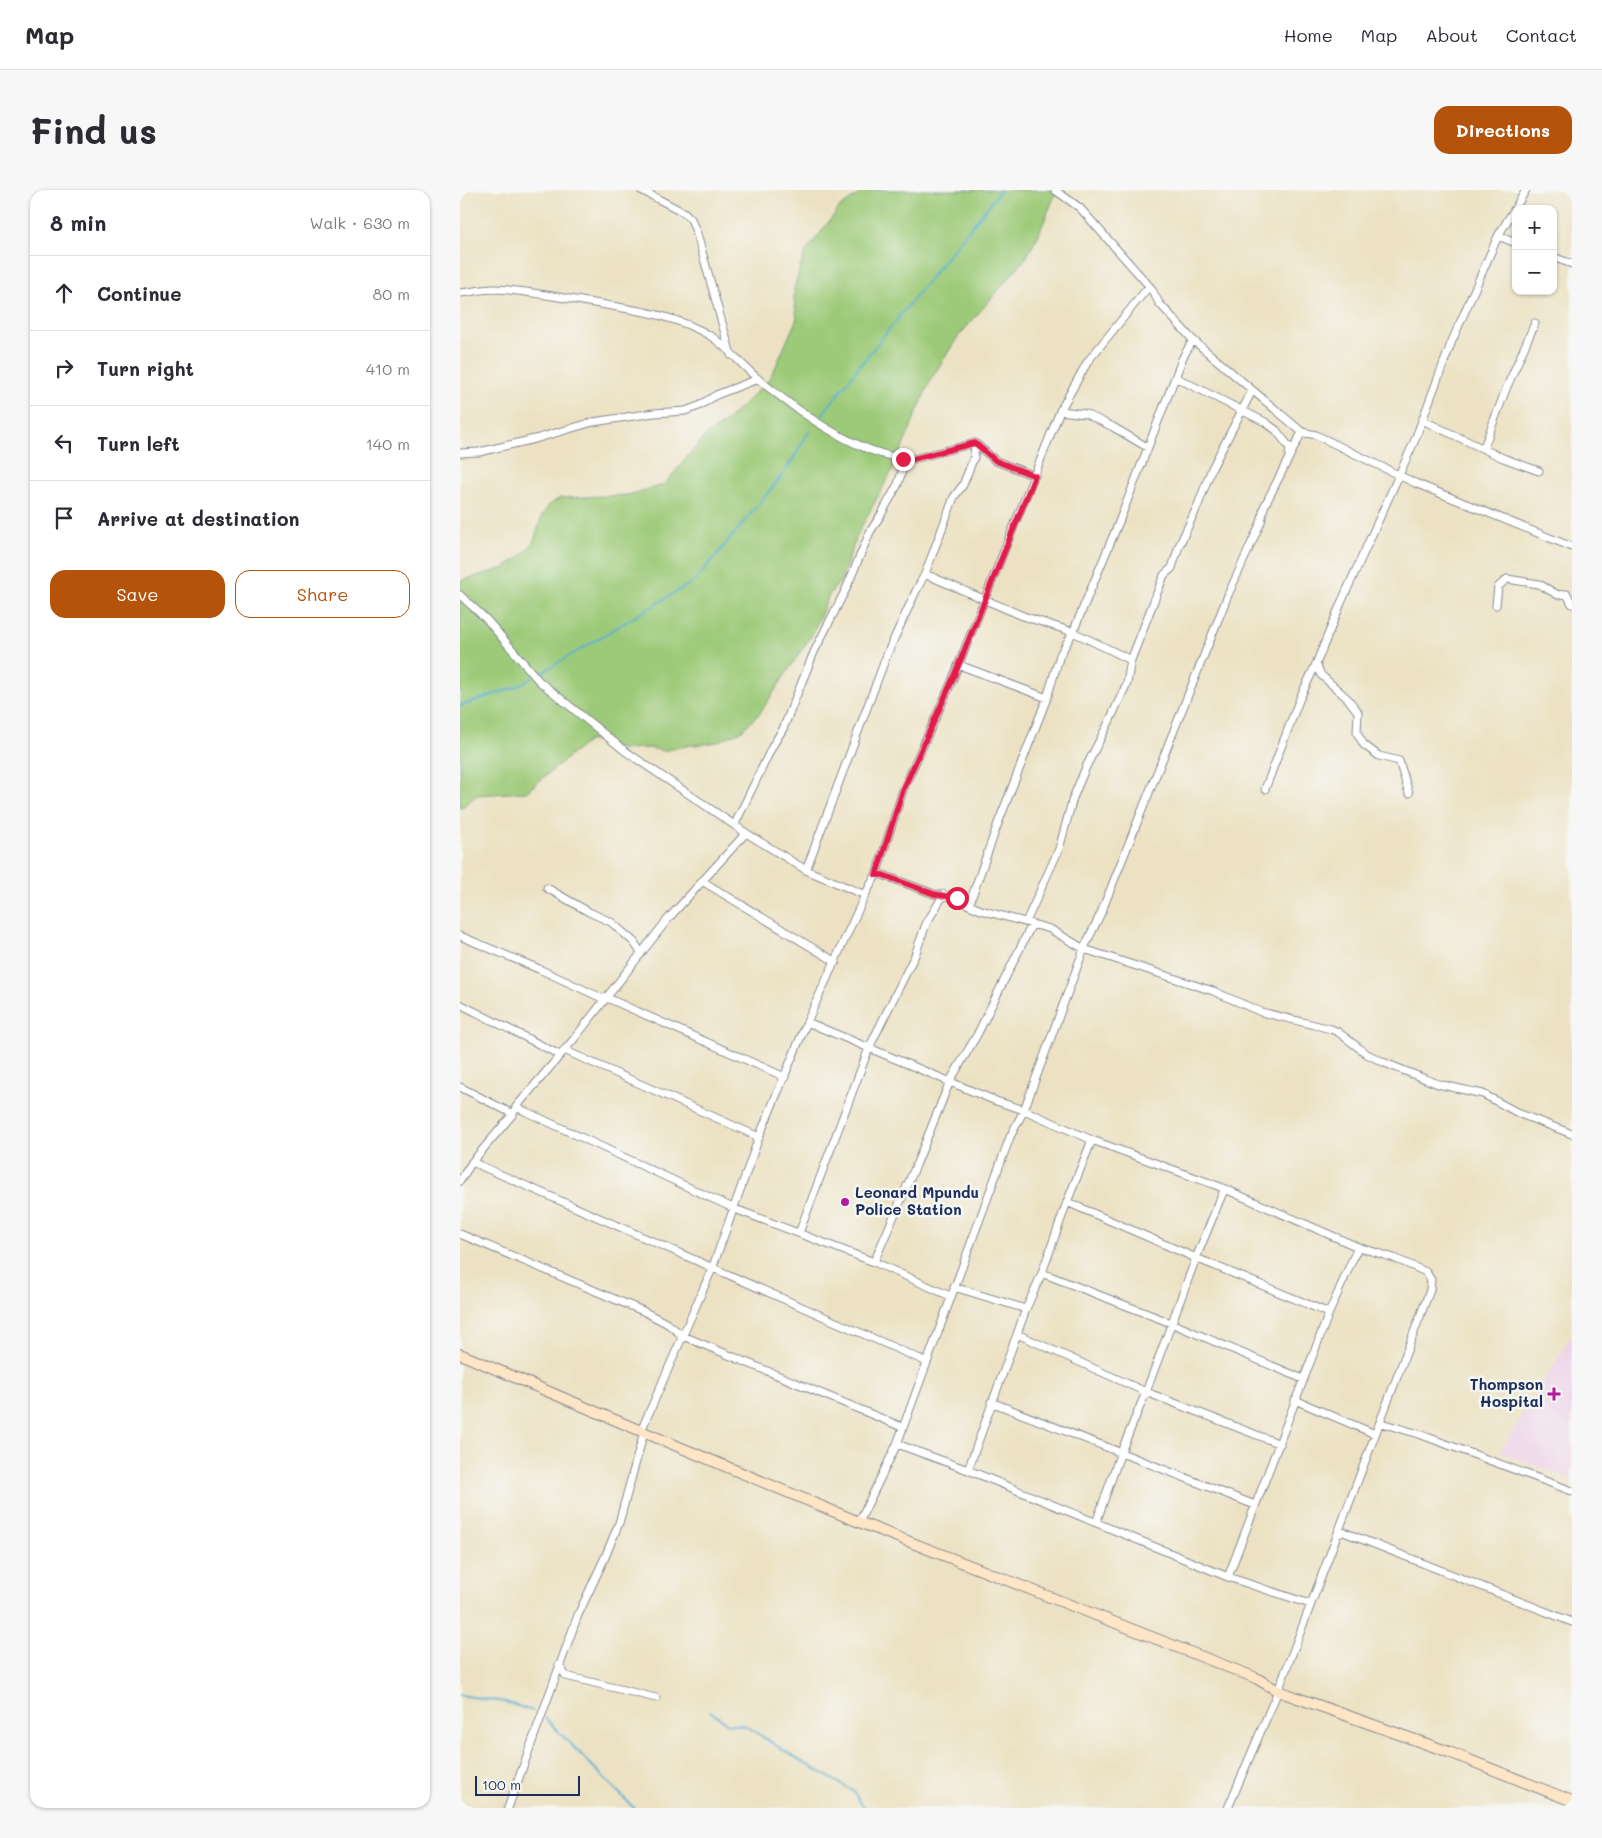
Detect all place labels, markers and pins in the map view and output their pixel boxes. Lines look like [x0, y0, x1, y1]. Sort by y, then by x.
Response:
place label: Leonard Mpundu Police Station [855, 1182, 979, 1219]
marker: Leonard Mpundu Police Station [839, 1196, 851, 1208]
place label: Thompson Hospital [1470, 1374, 1543, 1411]
marker: Thompson Hospital [1547, 1387, 1561, 1401]

